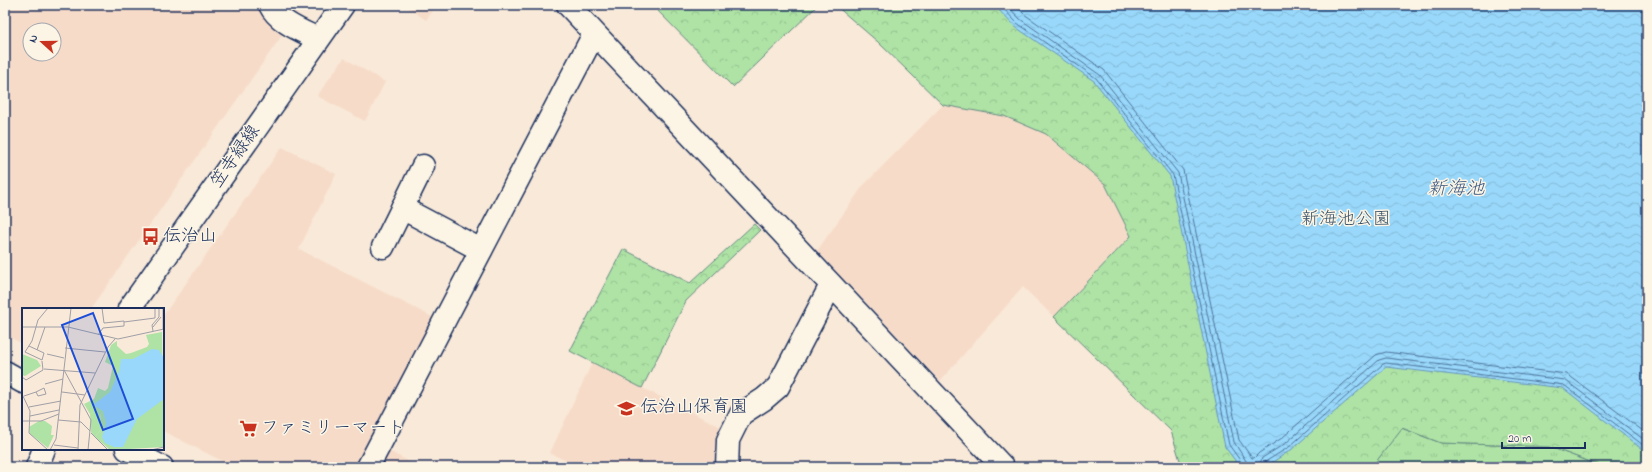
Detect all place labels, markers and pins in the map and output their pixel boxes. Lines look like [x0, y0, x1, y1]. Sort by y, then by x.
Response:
place label: 伝治山 [163, 224, 217, 250]
bus stop icon: 伝治山 [140, 227, 160, 247]
place label: 伝治山保育園 [640, 395, 748, 421]
school or university icon: 伝治山保育園 [617, 398, 637, 418]
place label: ファミリーマート [261, 416, 405, 442]
supermarket icon: ファミリーマート [238, 419, 258, 439]

